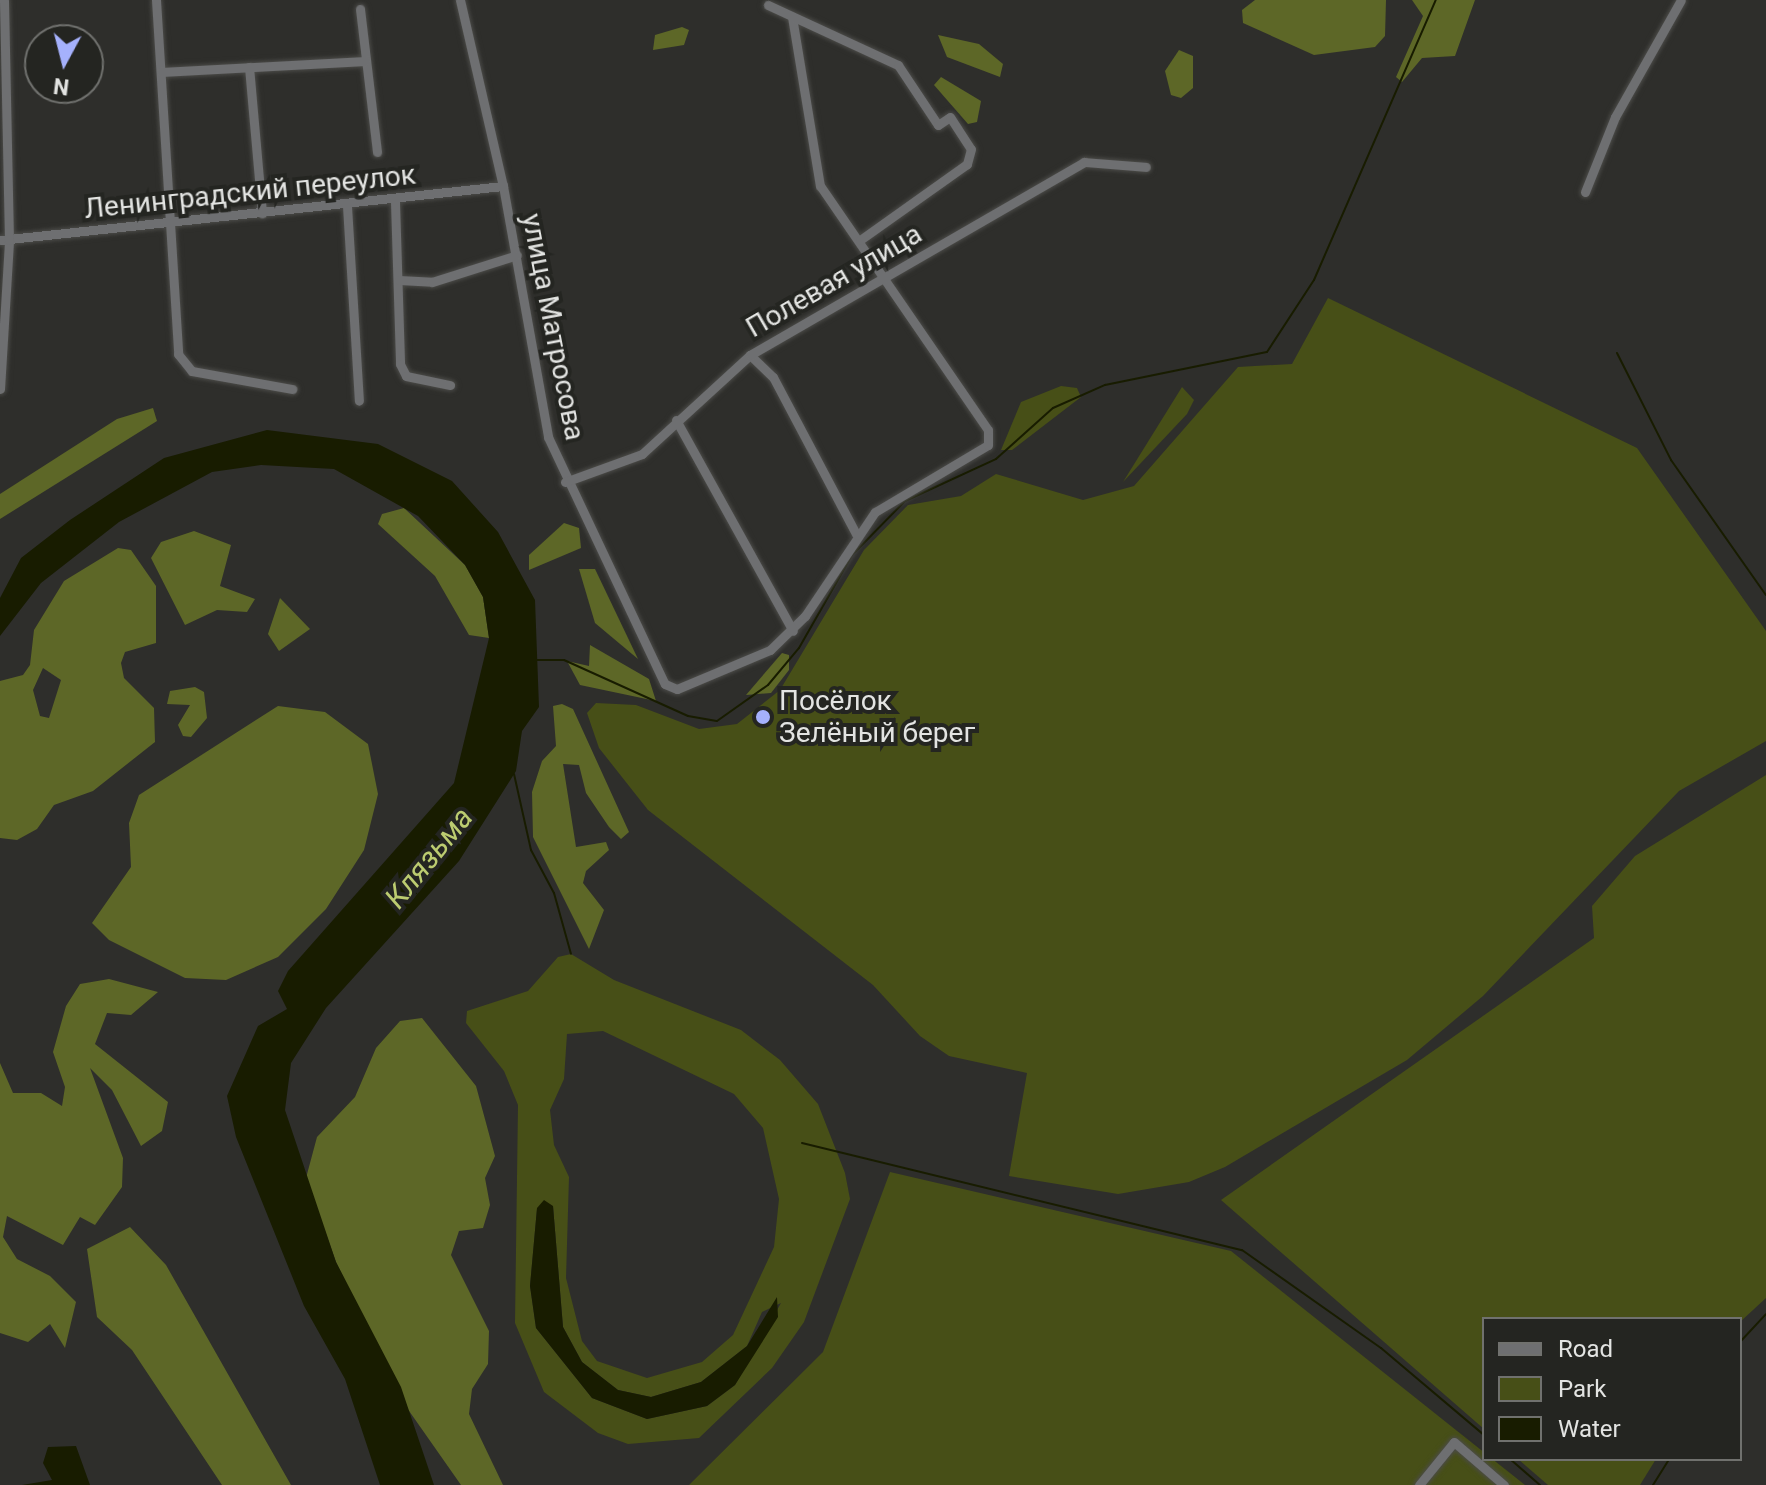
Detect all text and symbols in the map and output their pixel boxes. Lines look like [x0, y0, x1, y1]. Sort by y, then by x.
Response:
north arrow [24, 24, 104, 104]
text: N [52, 73, 70, 100]
street label: Ленинградский переулок [83, 158, 417, 226]
street label: улица Матросова [515, 211, 591, 443]
street label: Полевая улица [740, 217, 928, 345]
place label: Посёлок Зелёный берег [779, 684, 975, 750]
marker: Посёлок Зелёный берег [754, 708, 772, 726]
water label: Клязьма [377, 800, 481, 916]
legend [1482, 1317, 1742, 1461]
text: Road [1558, 1335, 1613, 1363]
text: Park [1558, 1375, 1606, 1403]
text: Water [1558, 1415, 1621, 1443]

